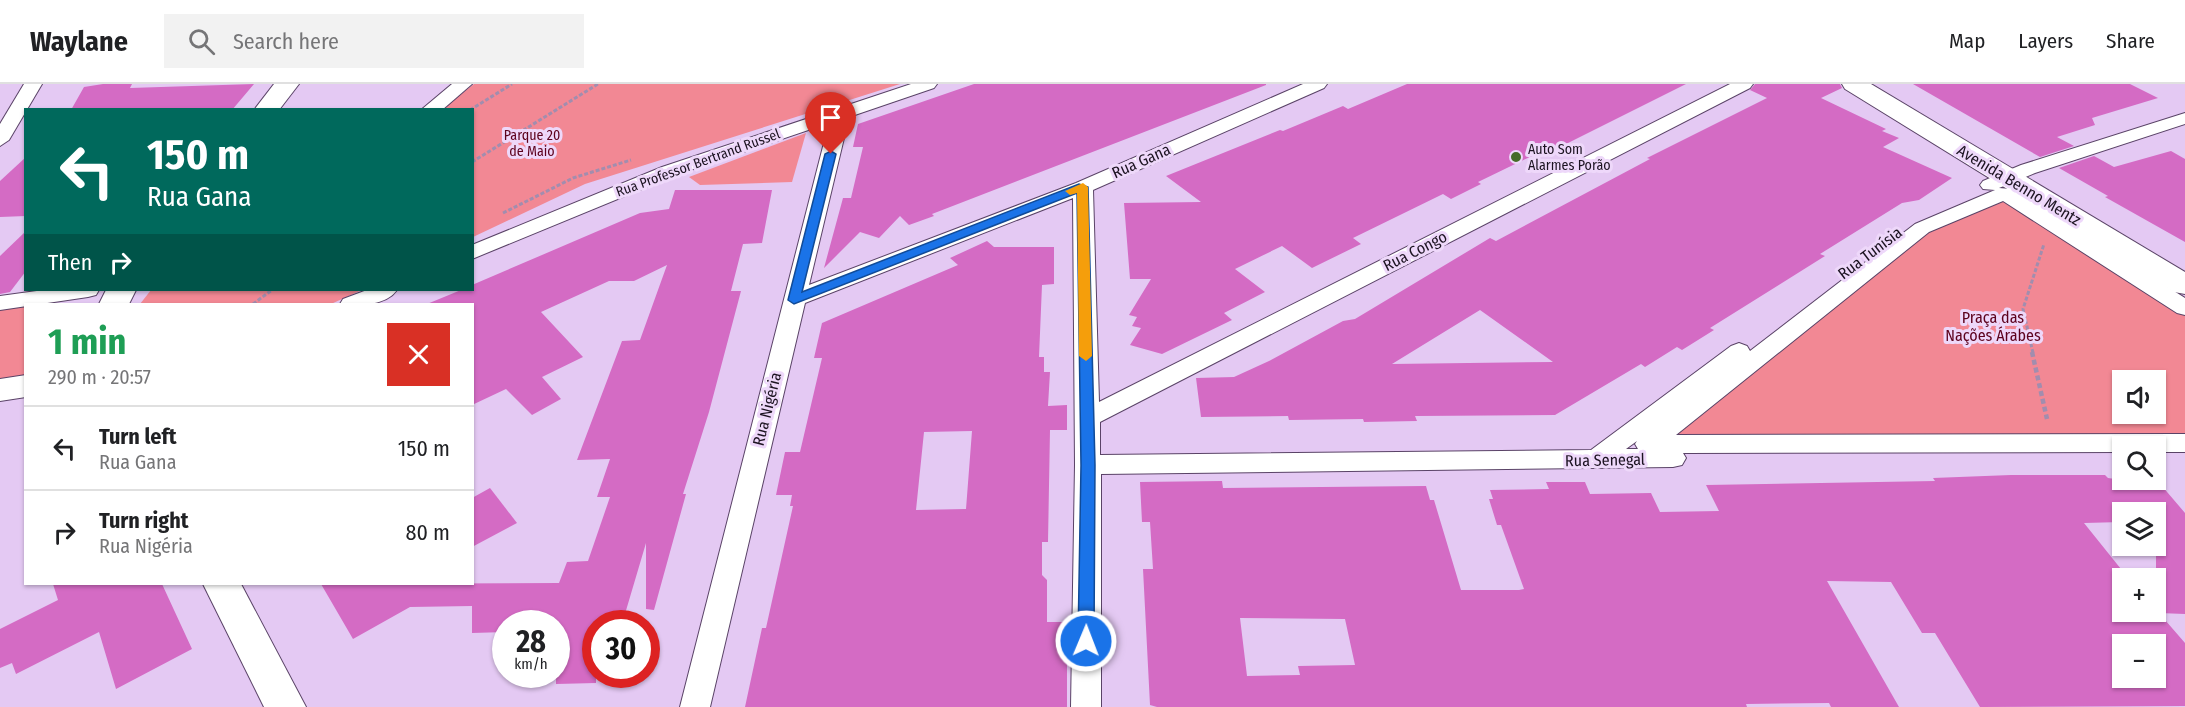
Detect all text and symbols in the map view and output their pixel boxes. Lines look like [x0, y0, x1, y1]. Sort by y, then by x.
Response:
search box [164, 14, 584, 68]
text: Waylane [30, 25, 128, 58]
icon: search [185, 25, 218, 58]
text: Search here [233, 28, 339, 55]
text: Map [1949, 28, 1985, 54]
text: Layers [2018, 28, 2073, 54]
text: Share [2106, 28, 2155, 54]
pin [805, 92, 856, 154]
icon: arrive [814, 101, 847, 134]
street label: Rua Professor Bertrand Russel [614, 125, 783, 201]
park label: Parque 20 de Maio [504, 127, 560, 160]
text: 150 m [147, 130, 249, 180]
icon: left [48, 132, 126, 210]
street label: Rua Gana [1109, 140, 1173, 182]
place label: Auto Som Alarmes Porão [1528, 141, 1611, 174]
street label: Avenida Benno Mentz [1954, 141, 2084, 229]
marker: Auto Som Alarmes Porão [1509, 150, 1523, 164]
text: Rua Gana [147, 181, 252, 213]
street label: Rua Tunísia [1834, 223, 1906, 283]
street label: Rua Congo [1380, 227, 1450, 275]
icon: right [104, 246, 137, 279]
text: Then [48, 249, 92, 276]
park label: Praça das Nações Árabes [1945, 308, 2041, 345]
text: 1 min [48, 320, 126, 364]
button: close [387, 323, 450, 386]
text: 290 m · 20:57 [48, 365, 151, 389]
street label: Rua Nigéria [749, 370, 785, 448]
map controls [2112, 370, 2166, 688]
button: sound [2112, 370, 2166, 424]
text: Turn left [99, 423, 177, 450]
icon: left [48, 432, 81, 465]
text: 150 m [398, 435, 450, 462]
button: search [2112, 436, 2166, 490]
text: Rua Gana [99, 450, 176, 474]
street label: Rua Senegal [1565, 450, 1645, 470]
button: layers [2112, 502, 2166, 556]
text: Turn right [99, 507, 188, 534]
icon: right [48, 516, 81, 549]
text: 80 m [405, 519, 450, 546]
text: Rua Nigéria [99, 534, 193, 558]
button: + [2112, 568, 2166, 622]
position arrow [1054, 609, 1118, 673]
speed limit sign: 30 [582, 610, 660, 688]
text: 28 [516, 624, 546, 660]
button: − [2112, 634, 2166, 688]
text: km/h [514, 655, 548, 673]

